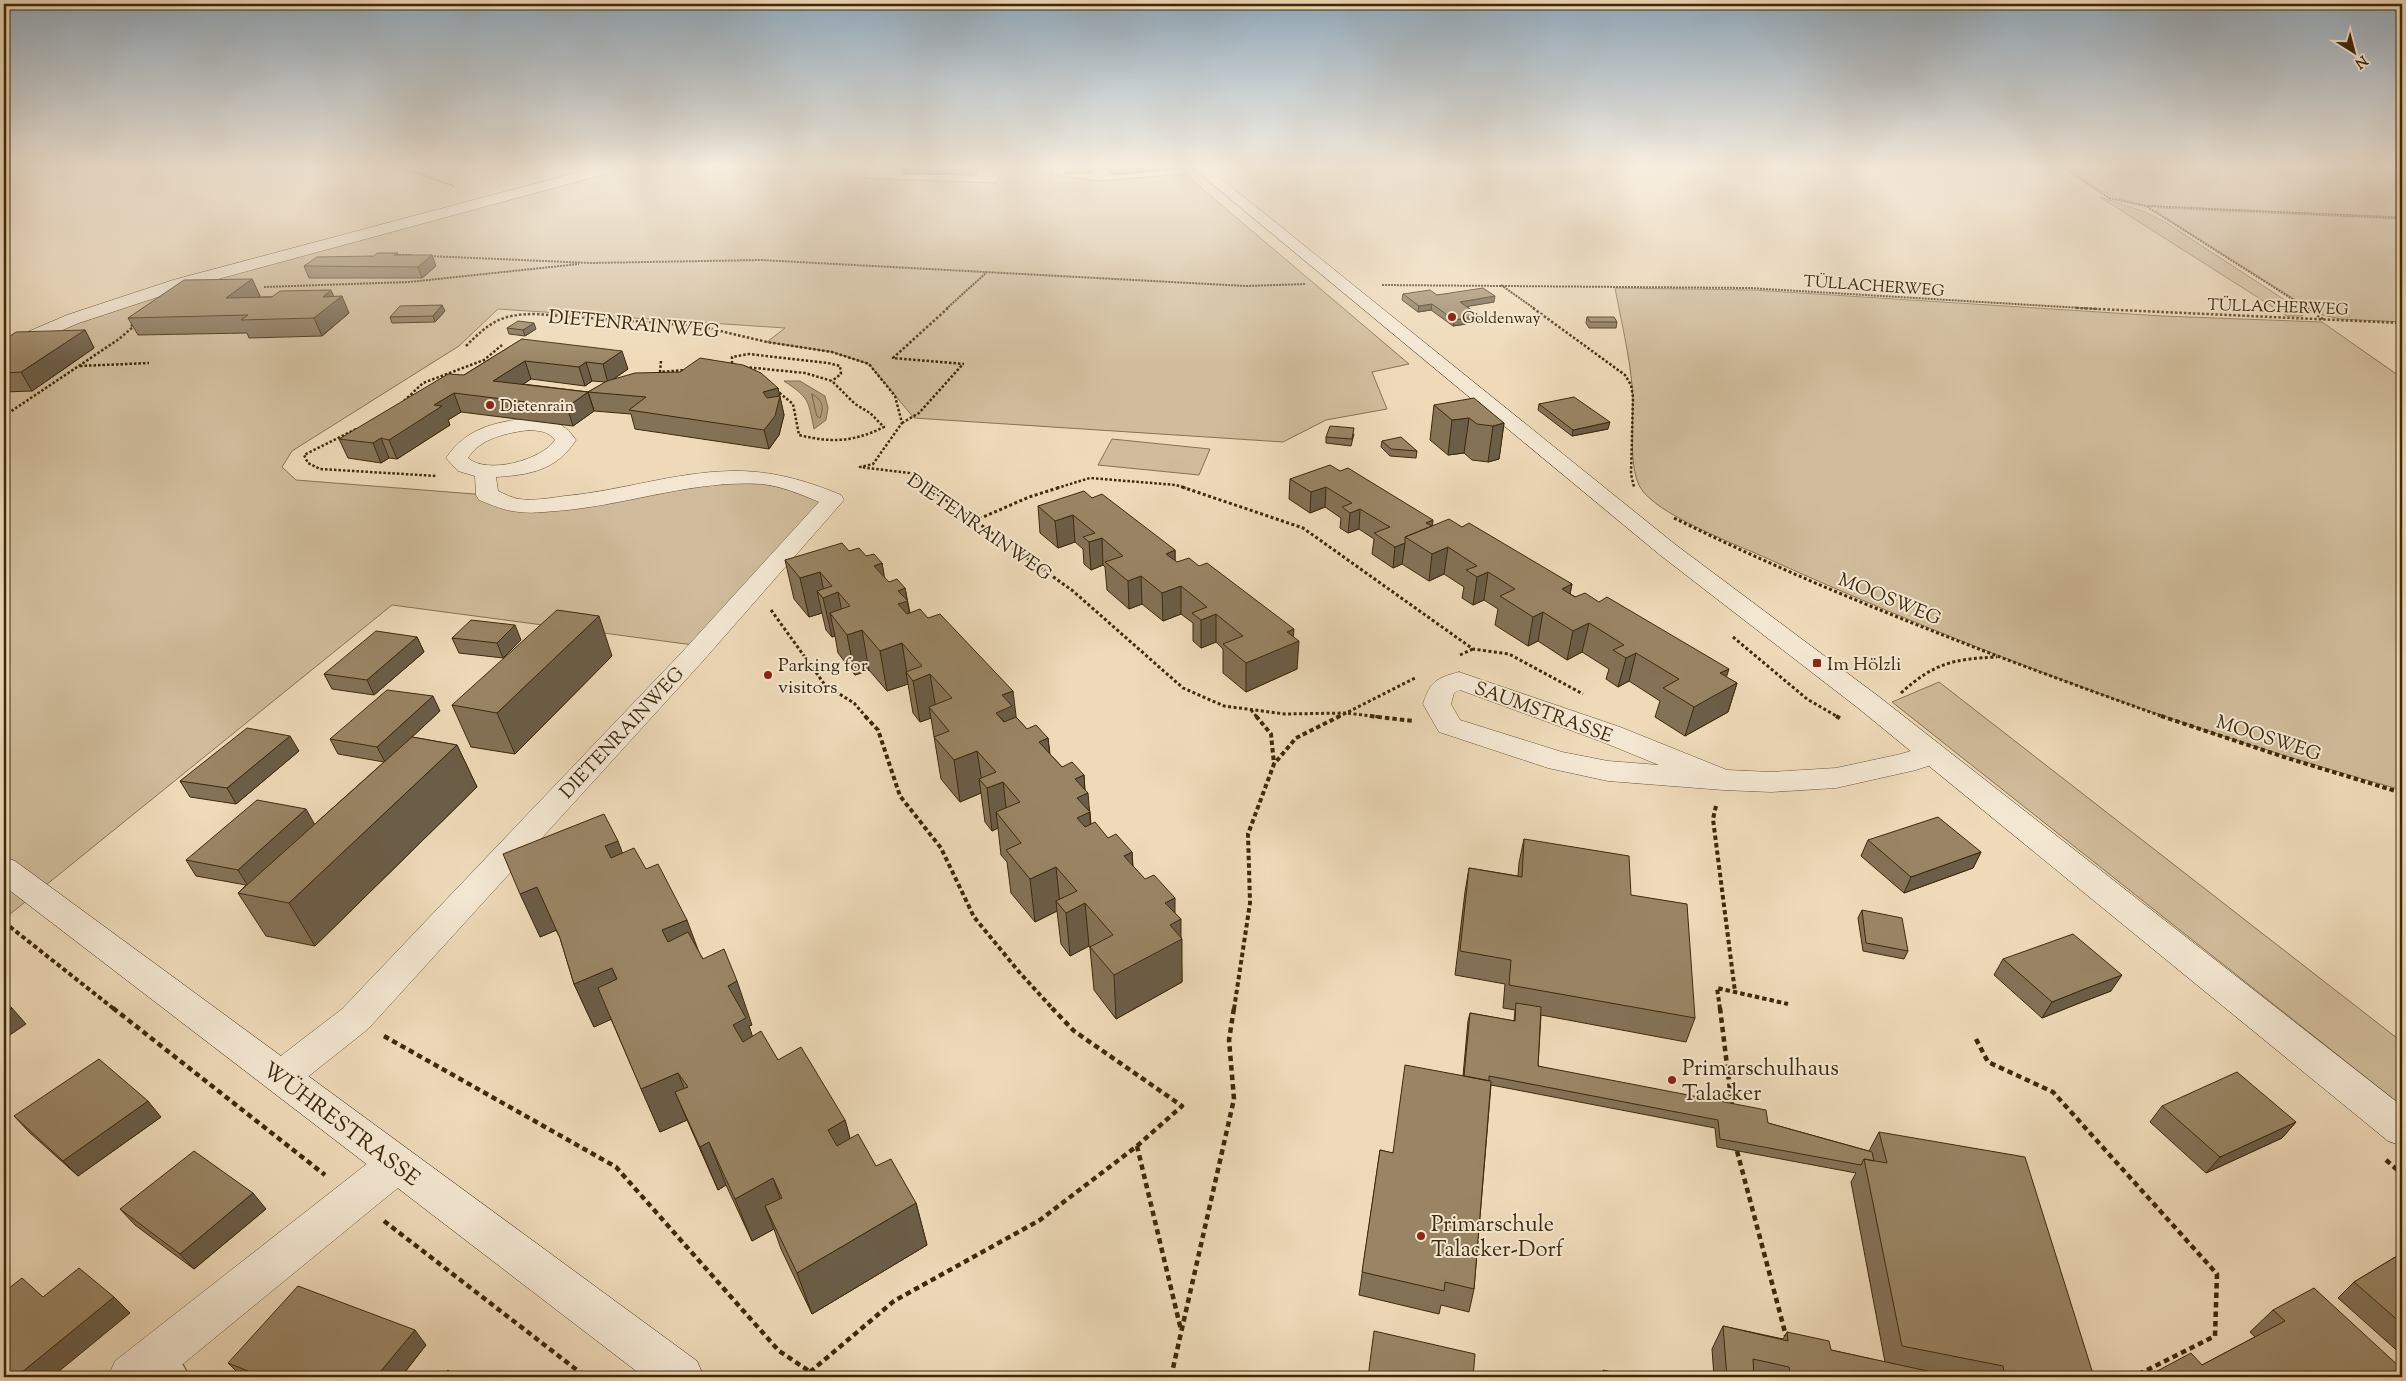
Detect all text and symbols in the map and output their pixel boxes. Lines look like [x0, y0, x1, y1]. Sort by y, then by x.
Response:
north arrow [2328, 28, 2378, 78]
text: N [2350, 50, 2371, 72]
street label: TÜLLACHERWEG [1803, 271, 1945, 304]
street label: TÜLLACHERWEG [2207, 295, 2349, 322]
street label: DIETENRAINWEG [547, 305, 720, 346]
place label: Goldenway [1462, 308, 1541, 331]
marker: Goldenway [1446, 311, 1458, 323]
place label: Dietenrain [500, 396, 575, 419]
marker: Dietenrain [484, 399, 496, 411]
street label: DIETENRAINWEG [901, 468, 1056, 588]
street label: MOOSWEG [1834, 567, 1945, 633]
place label: Im Hölzli [1827, 652, 1902, 679]
place label: Parking for visitors [778, 653, 868, 702]
marker: Im Hölzli [1811, 657, 1823, 669]
street label: DIETENRAINWEG [555, 662, 691, 806]
marker: Parking for visitors [762, 669, 774, 681]
street label: SAUMSTRASSE [1470, 676, 1617, 751]
street label: MOOSWEG [2212, 710, 2324, 769]
place label: Primarschulhaus Talacker [1682, 1054, 1839, 1111]
street label: WÜHRESTRASSE [255, 1055, 426, 1195]
marker: Primarschulhaus Talacker [1666, 1074, 1678, 1086]
place label: Primarschule Talacker-Dorf [1431, 1210, 1565, 1267]
marker: Primarschule Talacker-Dorf [1415, 1230, 1427, 1242]

